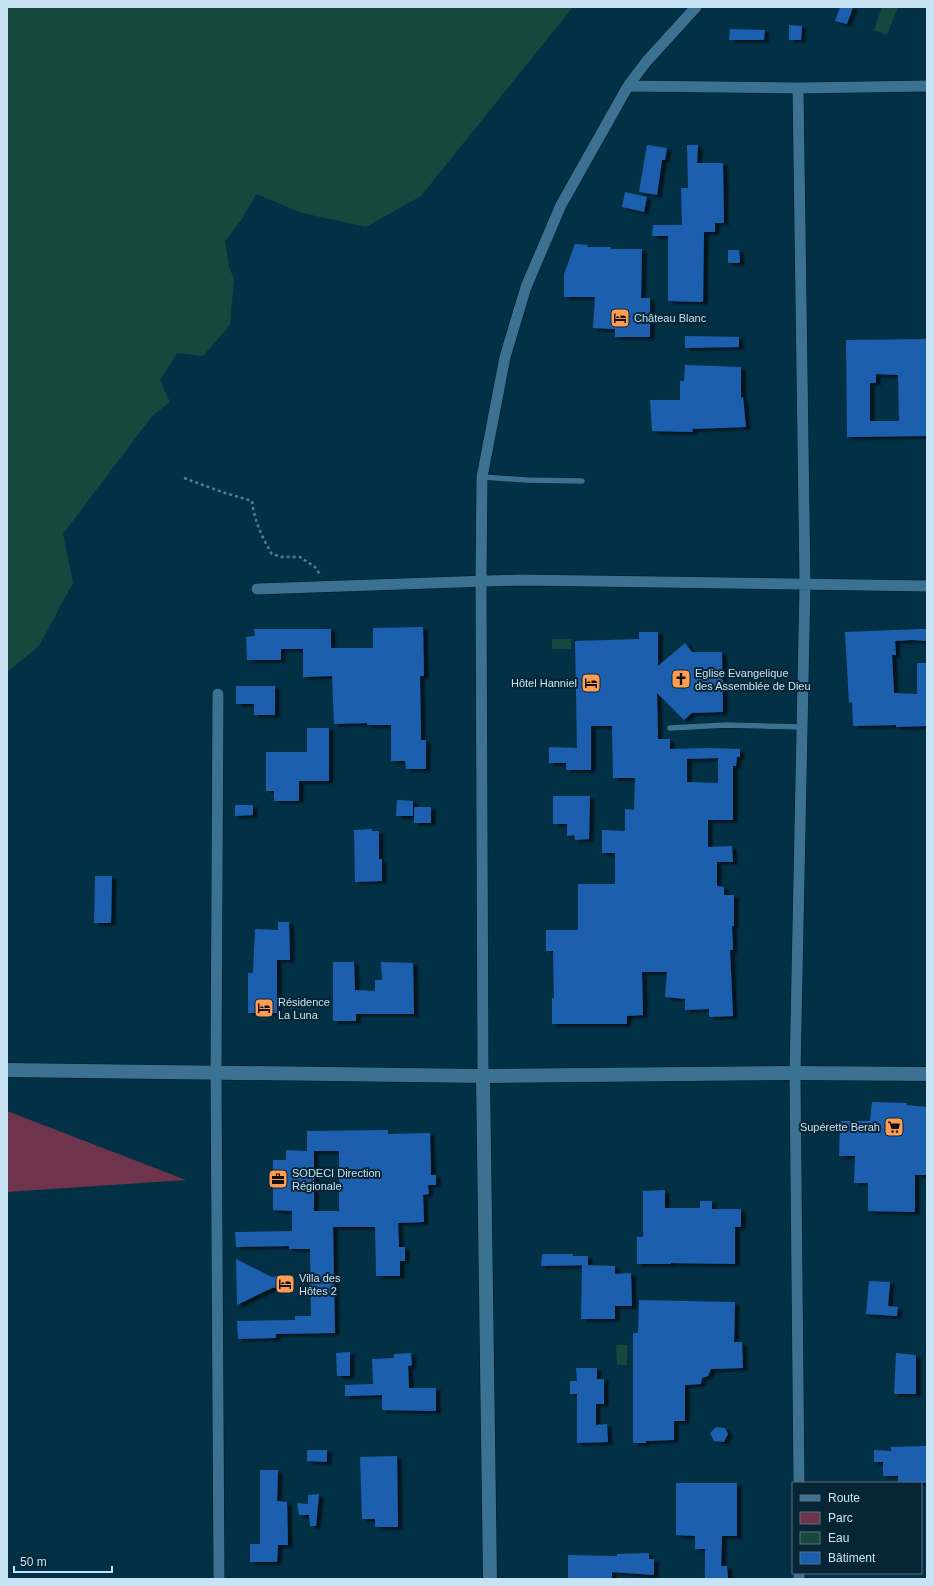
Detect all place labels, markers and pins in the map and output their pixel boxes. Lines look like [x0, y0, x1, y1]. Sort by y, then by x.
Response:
hotel icon: Château Blanc [609, 307, 631, 329]
place label: Château Blanc [634, 312, 707, 324]
place label: Eglise Evangelique des Assemblée de Dieu [695, 667, 811, 692]
church icon: Eglise Evangelique des Assemblée de Dieu [670, 668, 692, 690]
hotel icon: Hôtel Hanniel [580, 672, 602, 694]
place label: Hôtel Hanniel [511, 677, 577, 689]
place label: Résidence La Luna [278, 996, 330, 1021]
hotel icon: Résidence La Luna [253, 997, 275, 1019]
supermarket icon: Supérette Berah [883, 1116, 905, 1138]
place label: Supérette Berah [800, 1121, 880, 1133]
place label: SODECI Direction Régionale [292, 1167, 381, 1192]
office icon: SODECI Direction Régionale [267, 1168, 289, 1190]
place label: Villa des Hôtes 2 [299, 1272, 341, 1297]
hotel icon: Villa des Hôtes 2 [274, 1273, 296, 1295]

